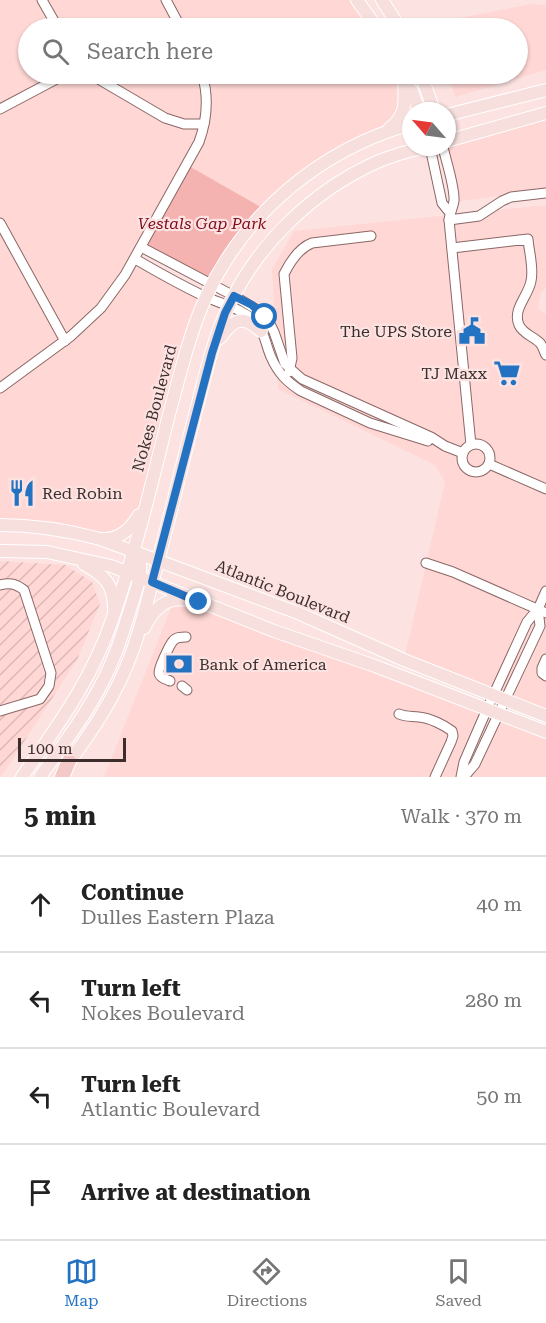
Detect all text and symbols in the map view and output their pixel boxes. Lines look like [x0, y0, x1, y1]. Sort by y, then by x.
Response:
search box [18, 18, 528, 84]
icon: search [39, 35, 72, 68]
text: Search here [87, 39, 213, 64]
north arrow [402, 102, 456, 156]
park label: Vestals Gap Park [138, 214, 267, 233]
route start [251, 303, 277, 329]
public building icon: The UPS Store [457, 316, 487, 346]
place label: The UPS Store [340, 322, 452, 341]
street label: Nokes Boulevard [128, 342, 181, 474]
supermarket icon: TJ Maxx [492, 358, 522, 388]
place label: TJ Maxx [421, 364, 488, 383]
restaurant icon: Red Robin [7, 478, 37, 508]
place label: Red Robin [42, 484, 123, 503]
street label: Atlantic Boulevard [213, 556, 353, 627]
route end [185, 588, 211, 614]
bank icon: Bank of America [164, 649, 194, 679]
place label: Bank of America [199, 655, 327, 674]
scale bar [18, 735, 126, 762]
text: 100 m [27, 739, 73, 758]
text: 5 min [24, 801, 96, 831]
text: Walk · 370 m [401, 804, 522, 828]
text: Continue [81, 880, 184, 905]
icon: ahead [24, 888, 57, 921]
text: 40 m [476, 892, 522, 916]
text: Dulles Eastern Plaza [81, 905, 275, 929]
text: Turn left [81, 976, 181, 1001]
icon: left [24, 984, 57, 1017]
text: 280 m [465, 988, 522, 1012]
text: Nokes Boulevard [81, 1001, 245, 1025]
text: Turn left [81, 1072, 181, 1097]
icon: left [24, 1080, 57, 1113]
text: 50 m [476, 1084, 522, 1108]
text: Atlantic Boulevard [81, 1097, 260, 1121]
icon: arrive [24, 1176, 57, 1209]
text: Arrive at destination [81, 1180, 310, 1205]
tab: Map [64, 1255, 98, 1310]
tab: Directions [227, 1255, 307, 1310]
tab: Saved [435, 1255, 482, 1310]

